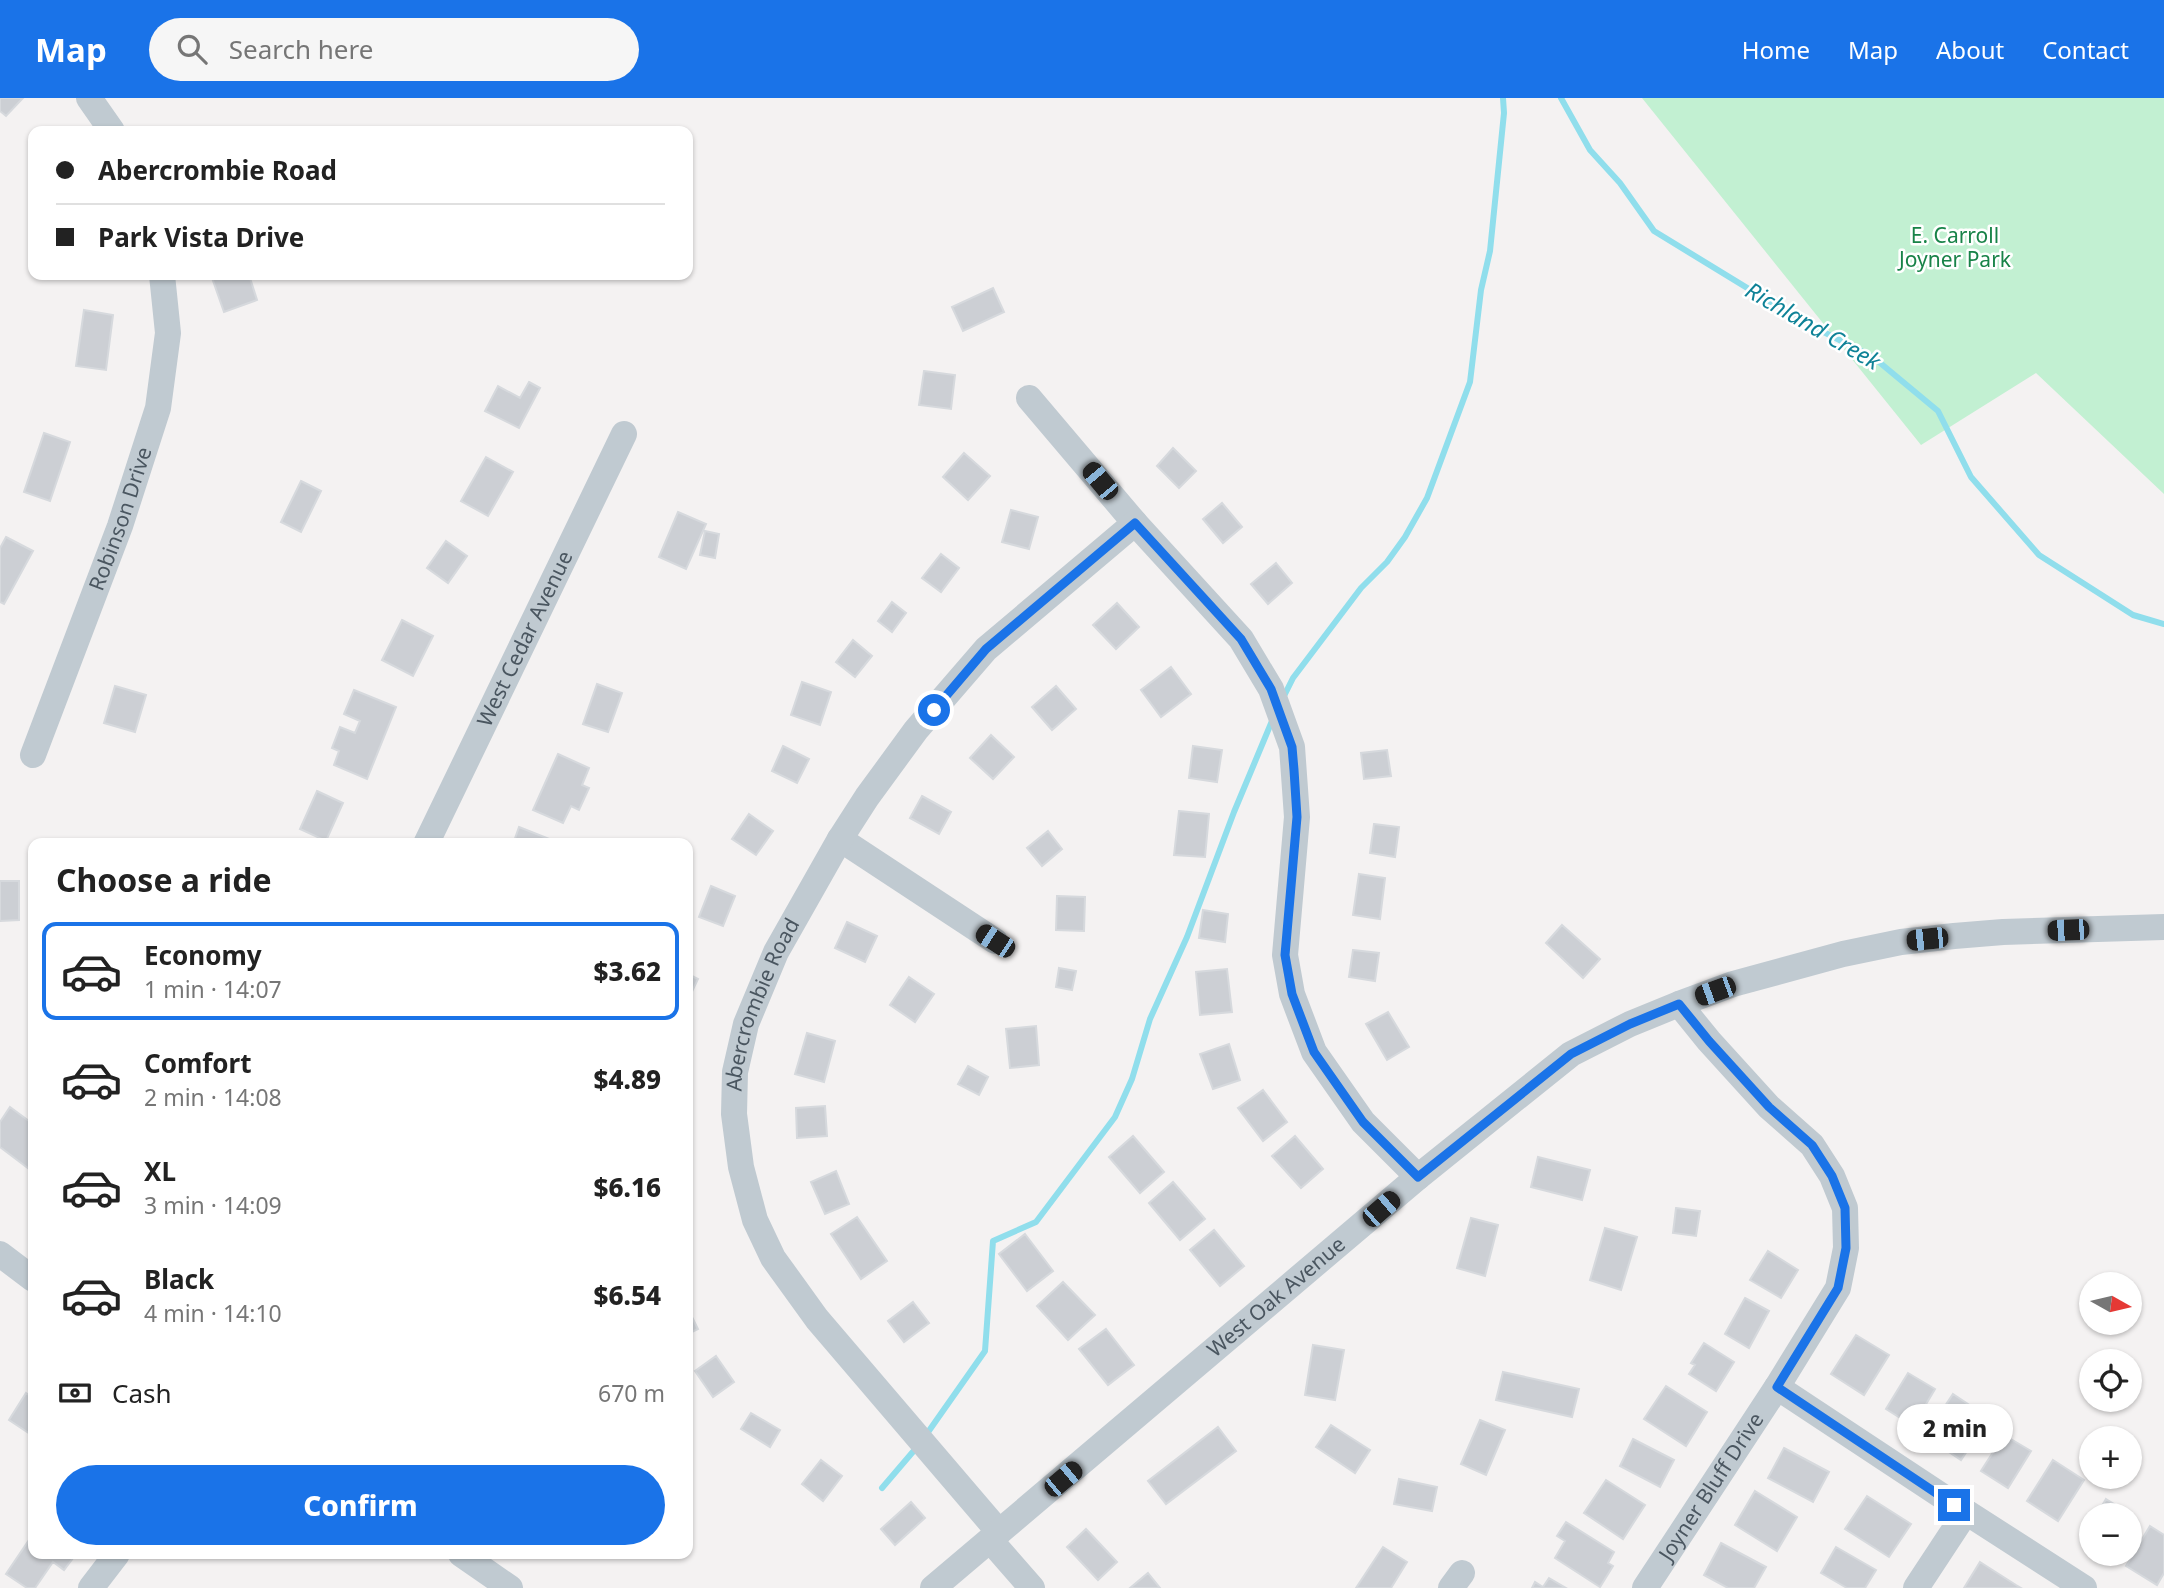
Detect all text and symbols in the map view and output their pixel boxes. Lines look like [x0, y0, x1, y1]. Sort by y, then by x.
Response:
search box [149, 18, 639, 81]
text: Map [35, 27, 107, 72]
icon: search [173, 30, 211, 68]
text: Search here [229, 31, 373, 67]
text: Home [1742, 33, 1810, 66]
text: Map [1848, 33, 1898, 66]
text: About [1936, 33, 2004, 66]
text: Contact [2042, 33, 2129, 66]
text: Abercrombie Road [98, 152, 337, 188]
text: Park Vista Drive [98, 219, 304, 255]
park label: E. Carroll Joyner Park [1897, 221, 2012, 273]
water label: Richland Creek [1740, 274, 1888, 378]
street label: Robinson Drive [82, 443, 158, 594]
car [1079, 458, 1122, 504]
street label: West Cedar Avenue [470, 546, 579, 731]
route start [918, 694, 950, 726]
text: Choose a ride [56, 858, 272, 901]
street label: Abercrombie Road [719, 913, 805, 1092]
car [2047, 919, 2090, 941]
car [972, 921, 1019, 961]
car [1906, 926, 1949, 952]
text: Economy [144, 937, 262, 973]
icon: car [60, 940, 123, 1003]
text: $3.62 [594, 953, 661, 989]
text: 1 min · 14:07 [144, 973, 282, 1005]
car [1692, 974, 1739, 1008]
text: Comfort [144, 1045, 252, 1081]
icon: car [60, 1048, 123, 1111]
text: $4.89 [594, 1061, 661, 1097]
text: 2 min · 14:08 [144, 1081, 282, 1113]
text: XL [144, 1153, 176, 1189]
icon: car [60, 1156, 123, 1219]
text: $6.16 [594, 1169, 661, 1205]
car [1359, 1187, 1404, 1231]
text: 3 min · 14:09 [144, 1189, 282, 1221]
street label: West Oak Avenue [1201, 1230, 1351, 1363]
text: Black [144, 1261, 214, 1297]
icon: car [60, 1264, 123, 1327]
north arrow [2079, 1272, 2142, 1335]
map controls [2079, 1272, 2142, 1566]
text: $6.54 [594, 1277, 661, 1313]
text: 4 min · 14:10 [144, 1297, 282, 1329]
button: locate [2079, 1349, 2142, 1412]
icon: cash [56, 1374, 94, 1412]
text: Cash [112, 1375, 172, 1411]
text: 670 m [598, 1377, 665, 1409]
callout: 2 min [1896, 1404, 2012, 1452]
street label: Joyner Bluff Drive [1651, 1407, 1769, 1567]
text: 2 min [1923, 1412, 1987, 1444]
button: + [2079, 1426, 2142, 1489]
car [1041, 1457, 1086, 1501]
button: Confirm [56, 1465, 665, 1545]
route end [1938, 1489, 1970, 1521]
button: − [2079, 1503, 2142, 1566]

